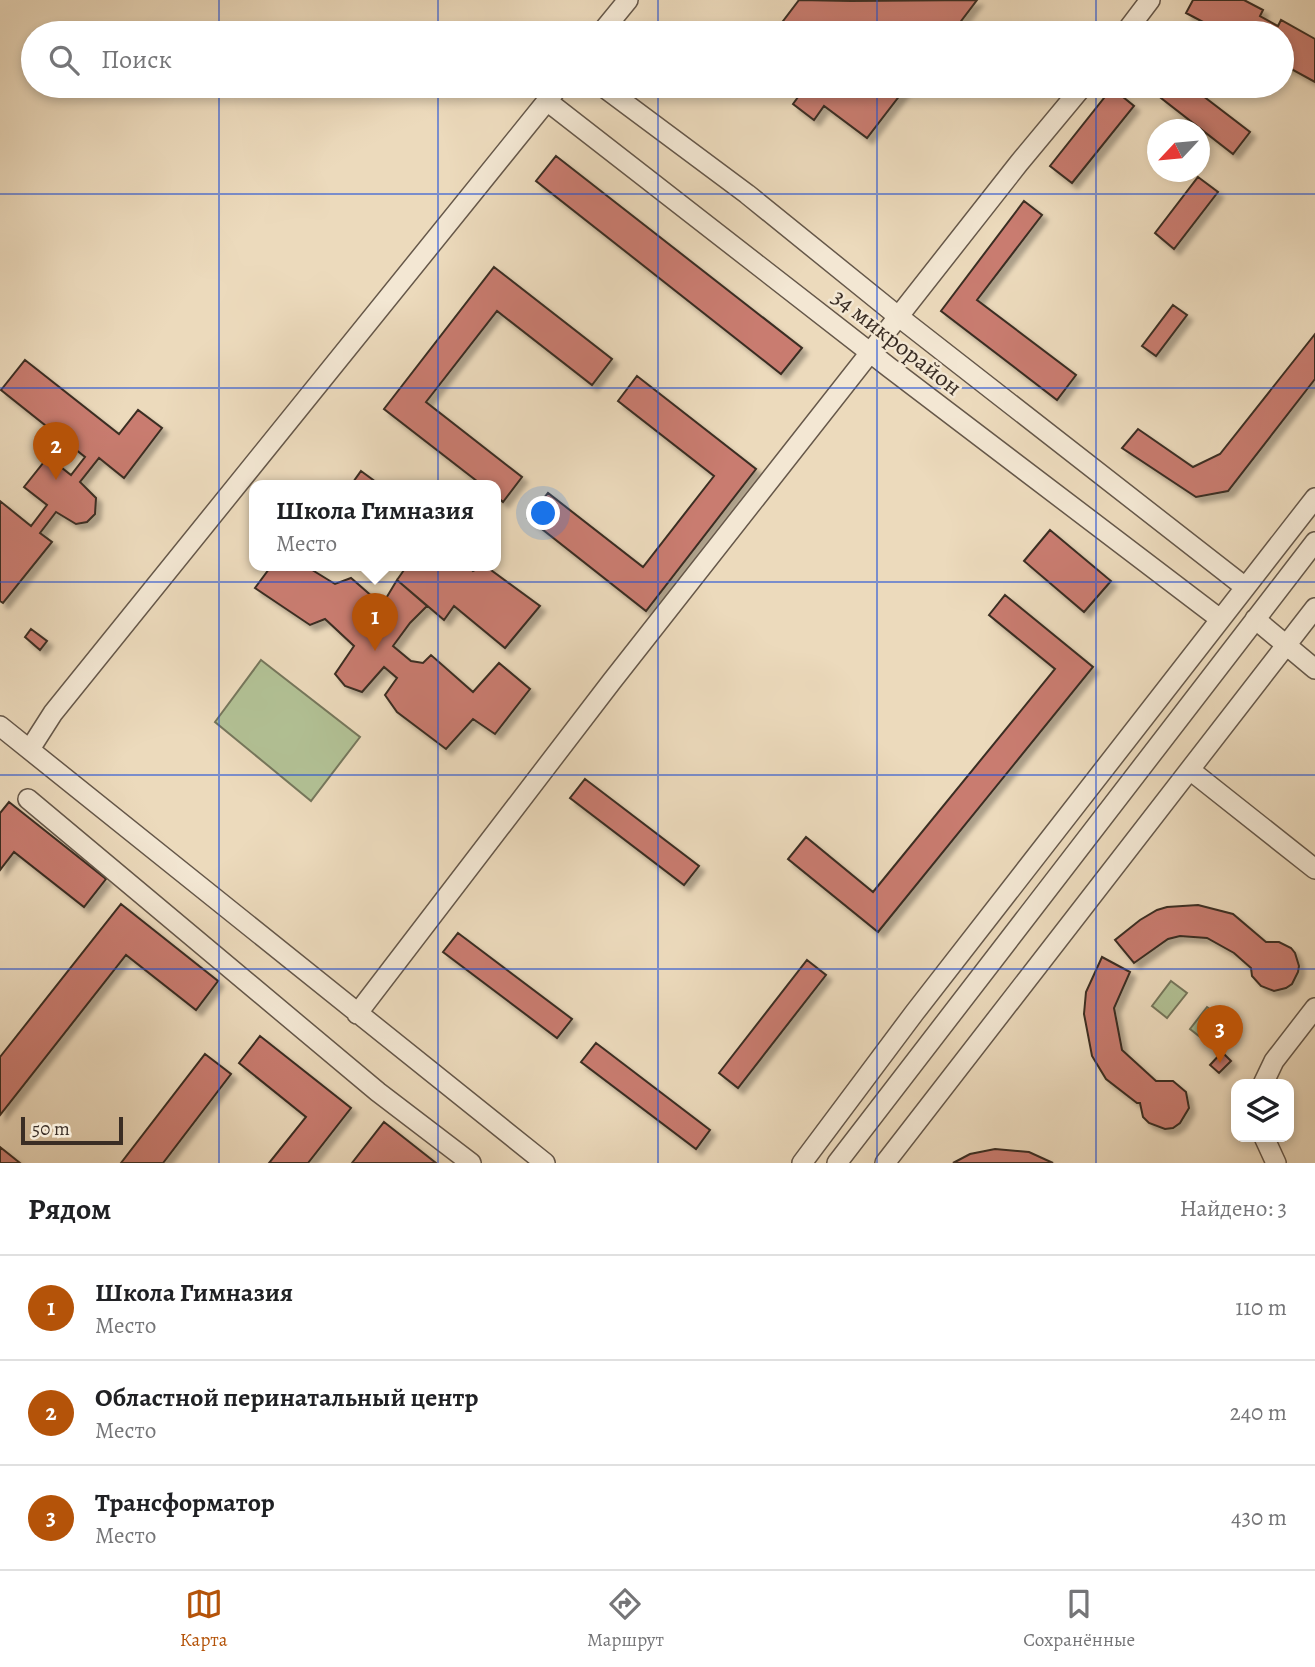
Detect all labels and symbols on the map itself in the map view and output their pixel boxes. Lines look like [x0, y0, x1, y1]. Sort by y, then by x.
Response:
north arrow [1147, 119, 1210, 182]
street label: 34 микрорайон [825, 281, 969, 403]
pin: 2 [33, 422, 79, 480]
your location [526, 496, 560, 530]
pin: 1 [352, 593, 398, 651]
pin: 3 [1197, 1005, 1243, 1063]
scale bar [21, 1114, 122, 1146]

